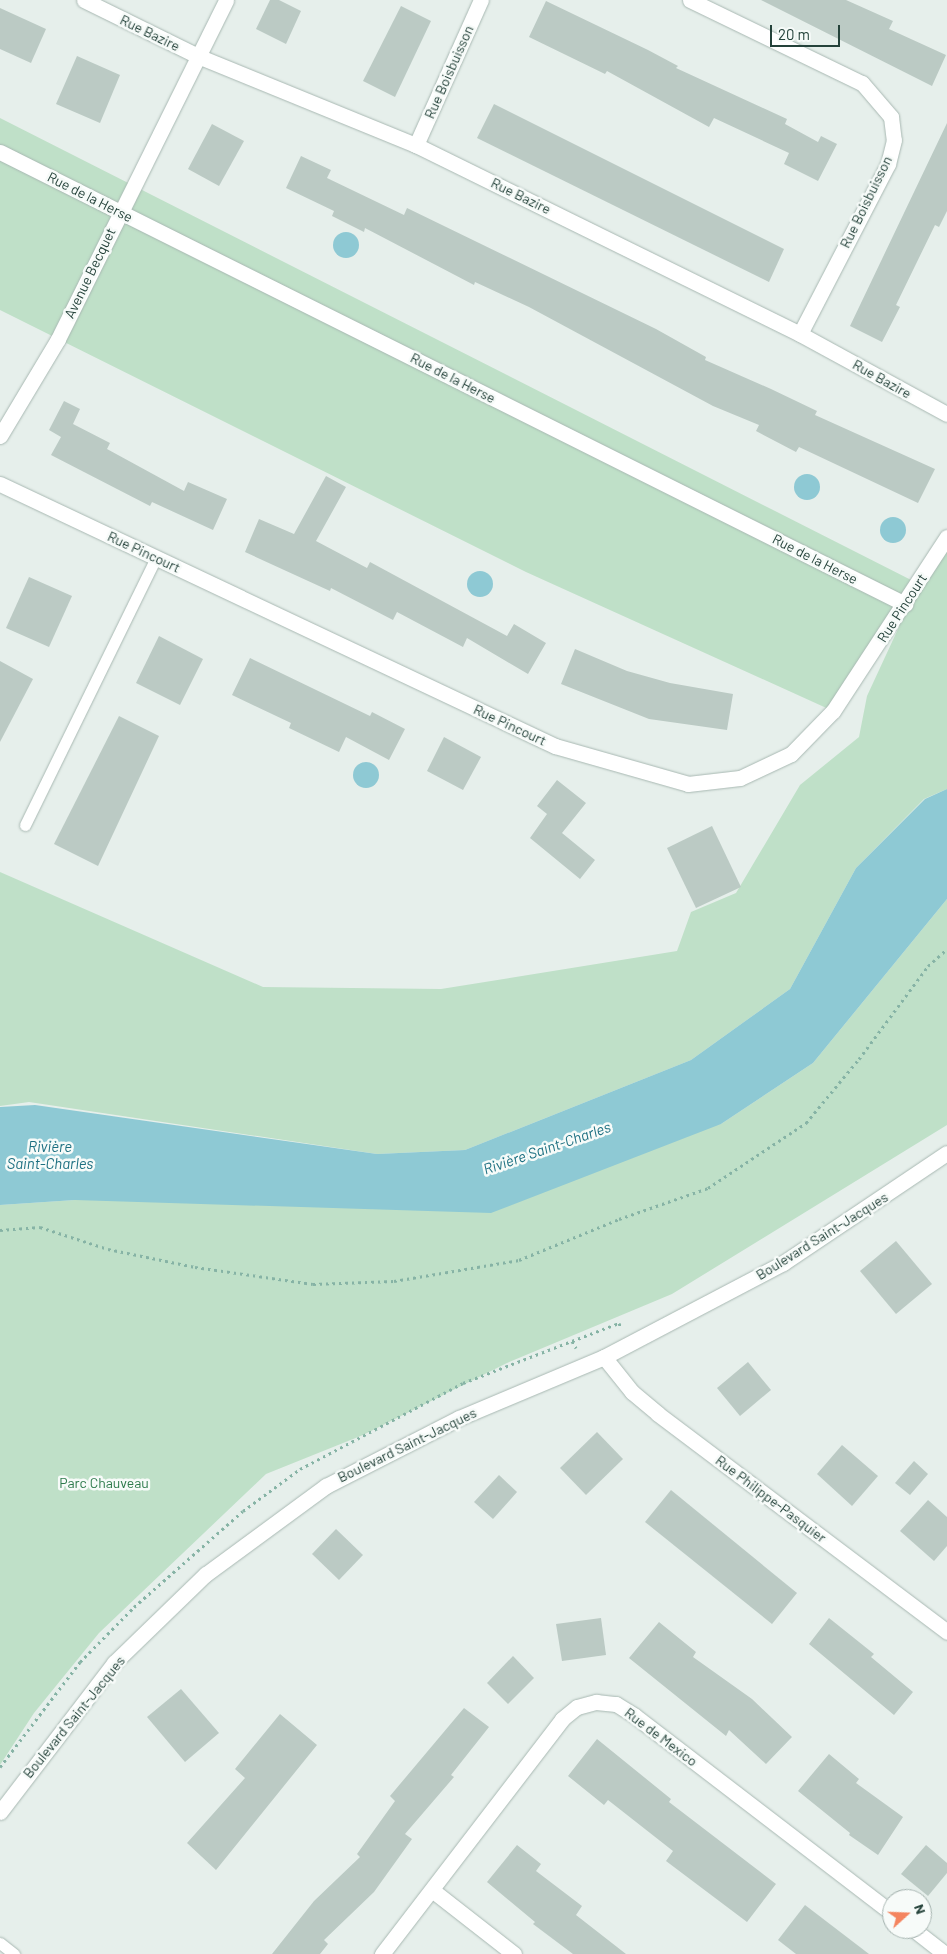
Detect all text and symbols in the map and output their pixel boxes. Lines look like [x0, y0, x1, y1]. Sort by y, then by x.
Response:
street label: Rue Bazire [117, 11, 183, 55]
scale bar [772, 15, 842, 47]
street label: Rue Boisbuisson [421, 23, 477, 121]
text: 20 m [778, 25, 810, 43]
street label: Rue Boisbuisson [836, 153, 896, 251]
street label: Rue de la Herse [45, 168, 135, 226]
street label: Rue Bazire [488, 174, 554, 218]
street label: Avenue Becquet [61, 225, 119, 321]
street label: Rue de la Herse [408, 349, 498, 407]
street label: Rue Bazire [850, 356, 914, 402]
street label: Rue Pincourt [105, 528, 183, 576]
street label: Rue de la Herse [770, 530, 860, 588]
street label: Rue Pincourt [874, 571, 930, 645]
street label: Rue Pincourt [471, 701, 549, 749]
water label: Rivière Saint-Charles [481, 1118, 613, 1178]
water label: Rivière Saint-Charles [7, 1137, 93, 1172]
street label: Boulevard Saint-Jacques [753, 1189, 891, 1283]
street label: Boulevard Saint-Jacques [335, 1404, 479, 1486]
street label: Rue Philippe-Pasquier [712, 1452, 830, 1546]
park label: Parc Chauveau [59, 1475, 149, 1491]
street label: Boulevard Saint-Jacques [20, 1653, 128, 1781]
street label: Rue de Mexico [621, 1704, 701, 1770]
north arrow [882, 1889, 932, 1939]
text: N [911, 1902, 930, 1916]

